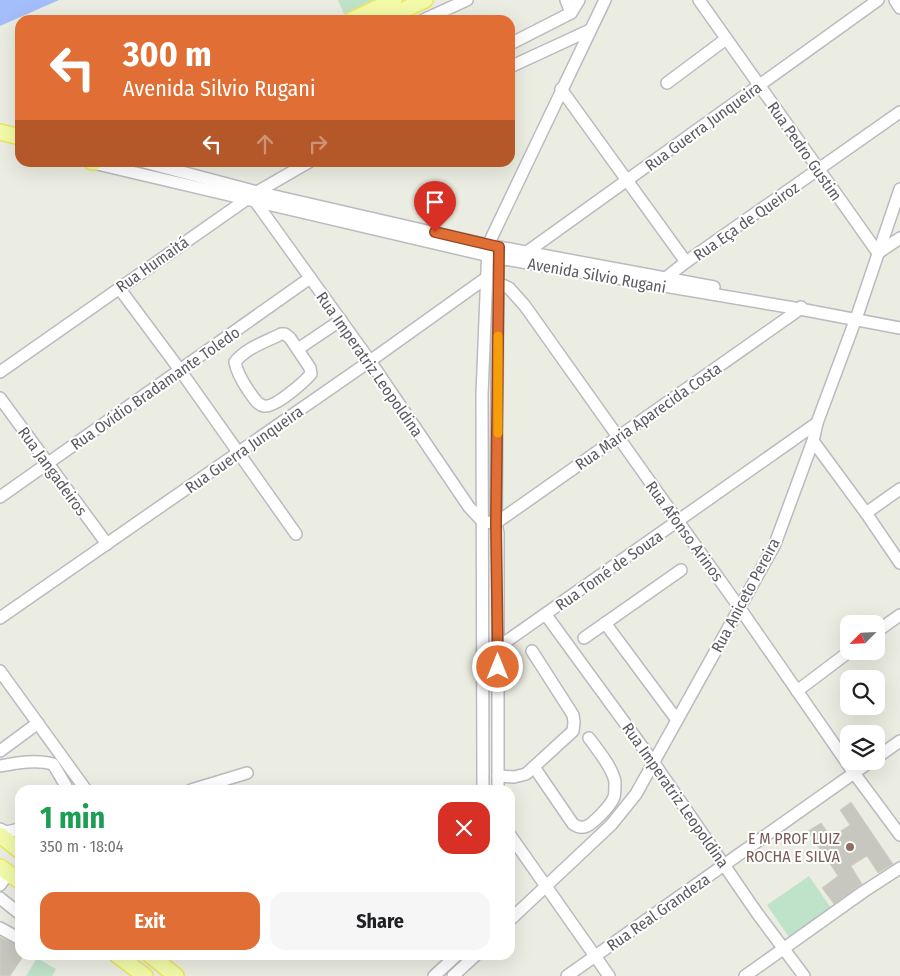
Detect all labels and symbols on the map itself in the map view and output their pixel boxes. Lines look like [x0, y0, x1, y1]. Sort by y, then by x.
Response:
street label: Rua Guerra Junqueira [641, 78, 765, 175]
street label: Rua Pedro Gustim [763, 98, 846, 204]
street label: Rua Eça de Queiroz [690, 178, 803, 265]
pin [414, 181, 456, 232]
street label: Rua Humaitá [112, 232, 192, 296]
street label: Avenida Silvio Rugani [526, 254, 667, 297]
street label: Rua Imperatriz Leopoldina [312, 288, 427, 441]
street label: Rua Ovídio Bradamante Toledo [67, 323, 243, 454]
street label: Rua Maria Aparecida Costa [572, 359, 725, 474]
street label: Rua Guerra Junqueira [182, 402, 307, 497]
street label: Rua Jangadeiros [14, 423, 91, 520]
street label: Rua Afonso Arinos [642, 477, 727, 585]
street label: Rua Tomé de Souza [552, 526, 667, 614]
street label: Rua Aniceto Pereira [707, 535, 784, 656]
north arrow [840, 615, 885, 660]
position arrow [471, 640, 523, 692]
street label: Rua Imperatriz Leopoldina [618, 719, 733, 872]
place label: E M PROF LUIZ ROCHA E SILVA [746, 829, 841, 866]
marker: E M PROF LUIZ ROCHA E SILVA [844, 841, 856, 853]
street label: Rua Real Grandeza [603, 870, 714, 955]

